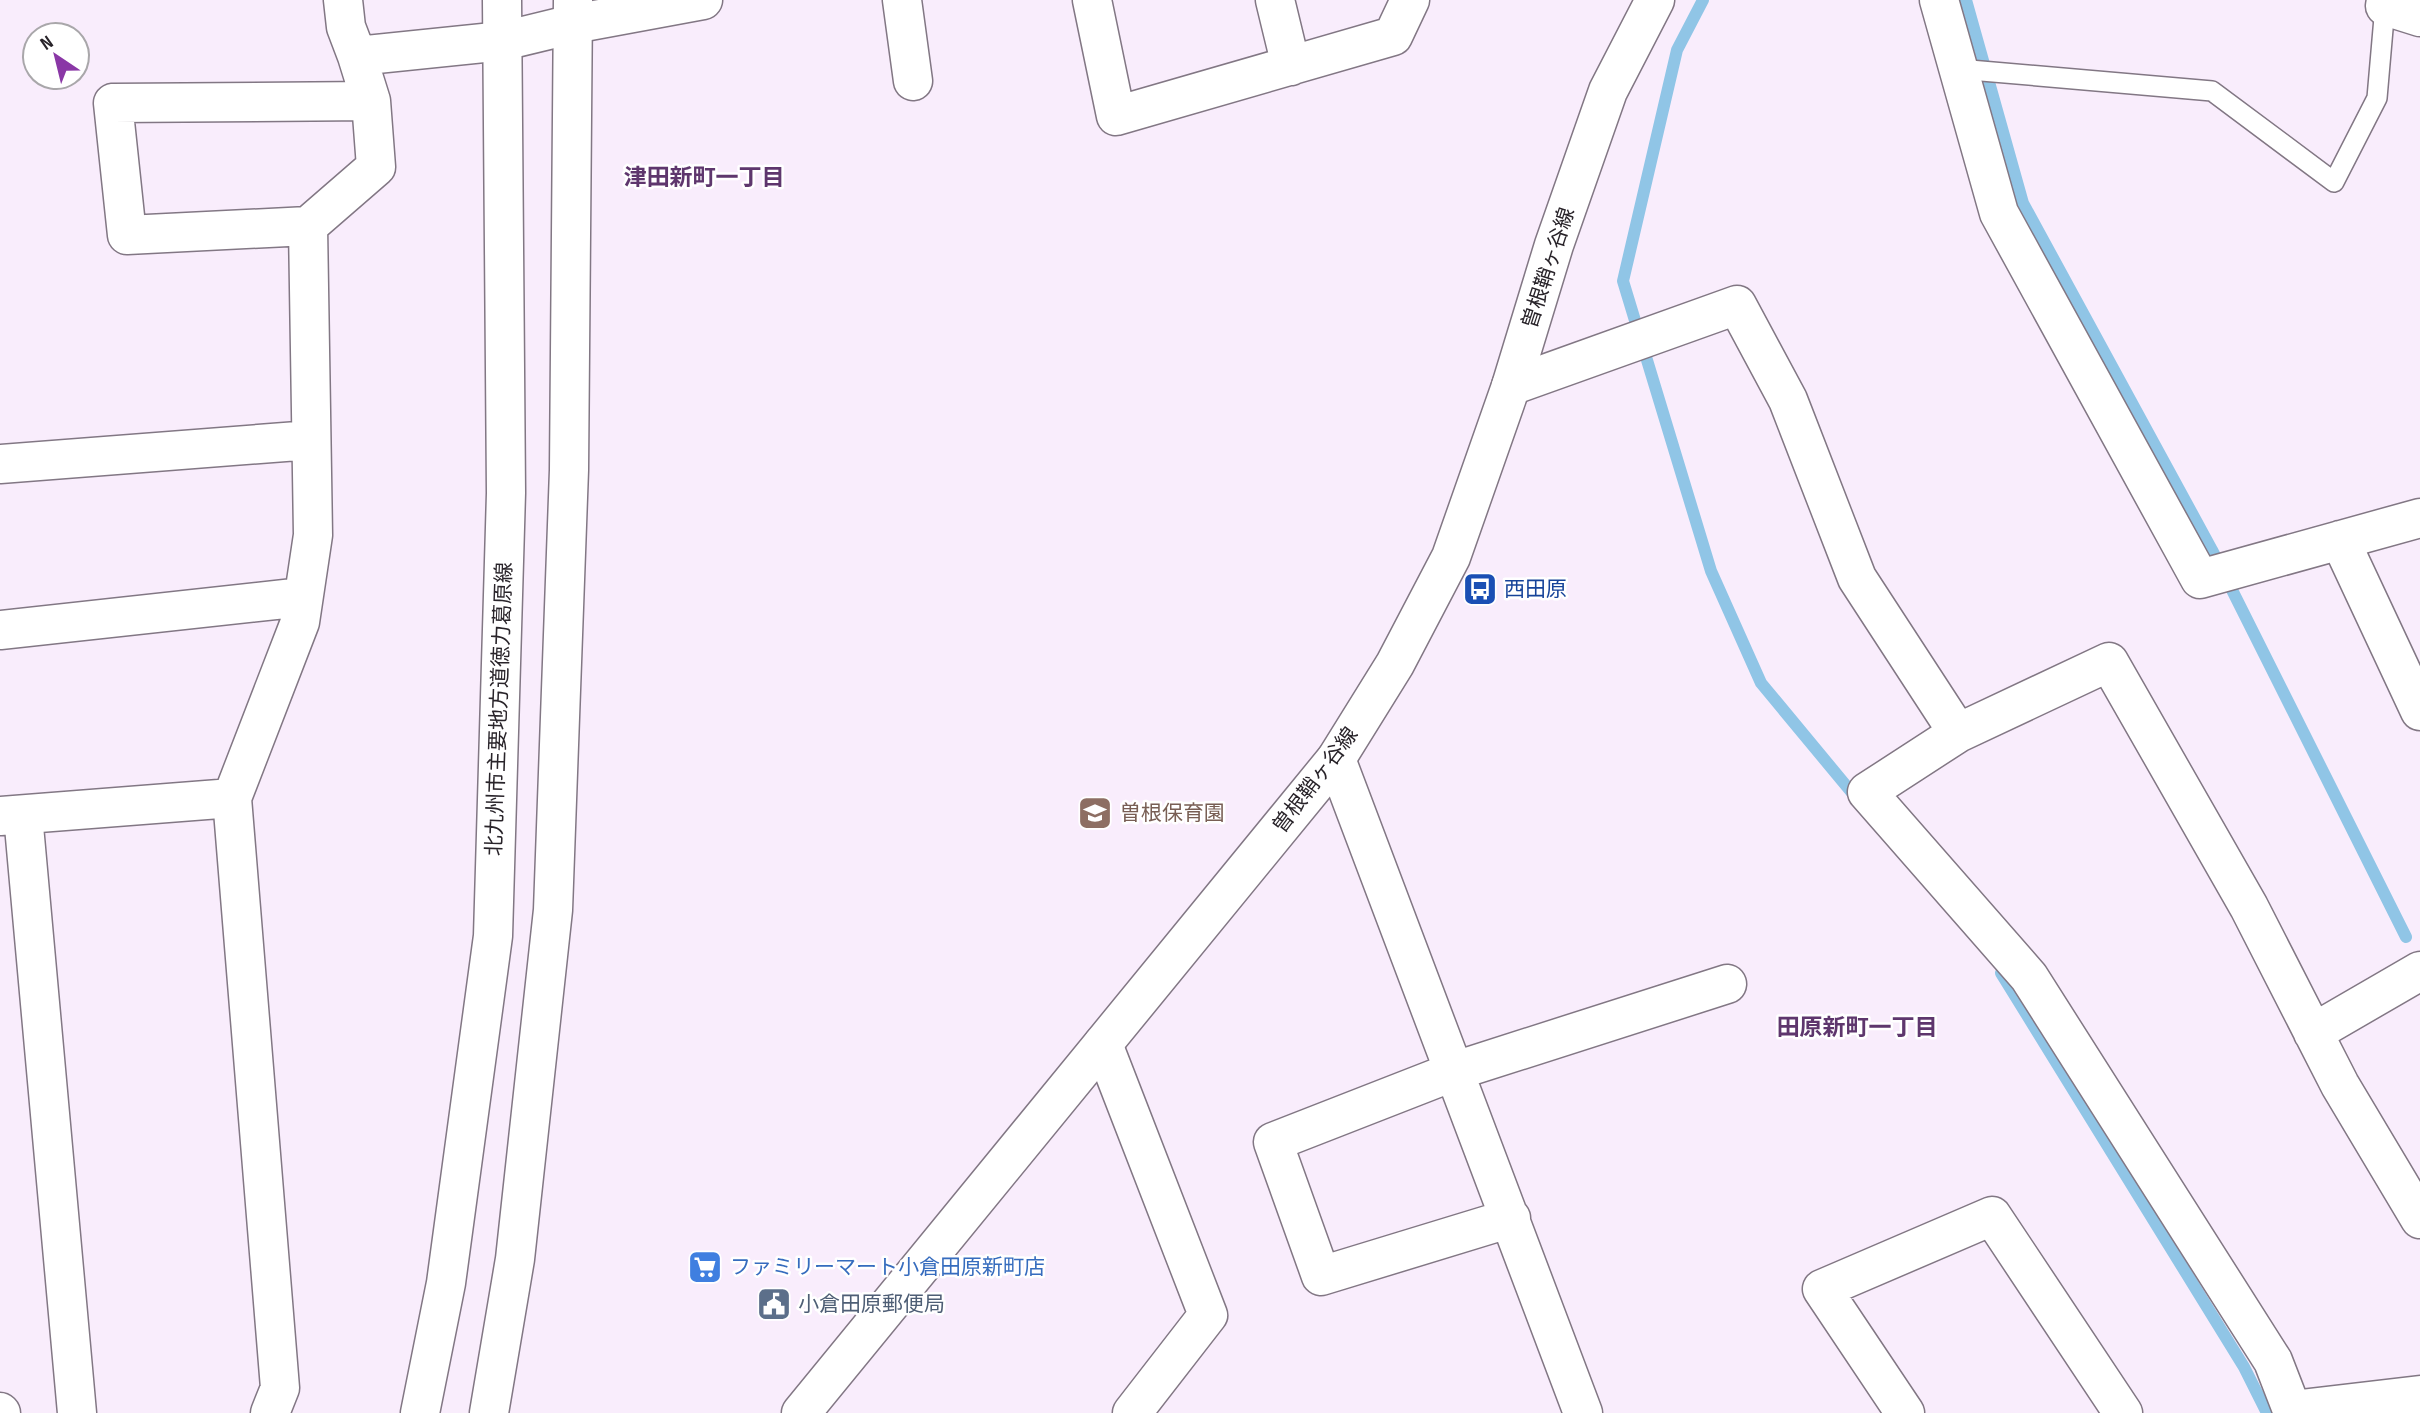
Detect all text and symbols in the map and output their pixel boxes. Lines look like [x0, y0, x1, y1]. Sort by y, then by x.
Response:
north arrow [21, 21, 91, 91]
text: N [36, 31, 58, 56]
district label: 津田新町一丁目 [624, 164, 785, 192]
street label: 曽根鞘ヶ谷線 [1517, 204, 1580, 332]
street label: 北九州市主要地方道徳力葛原線 [482, 562, 517, 856]
bus stop icon: 西田原 [1461, 570, 1499, 608]
place label: 西田原 [1504, 577, 1567, 602]
street label: 曽根鞘ヶ谷線 [1268, 722, 1363, 838]
school or university icon: 曽根保育園 [1076, 794, 1114, 832]
place label: 曽根保育園 [1120, 801, 1225, 826]
district label: 田原新町一丁目 [1777, 1014, 1938, 1042]
supermarket icon: ファミリーマート小倉田原新町店 [686, 1248, 724, 1286]
place label: ファミリーマート小倉田原新町店 [730, 1255, 1045, 1280]
public building icon: 小倉田原郵便局 [755, 1285, 793, 1323]
place label: 小倉田原郵便局 [798, 1292, 945, 1317]

